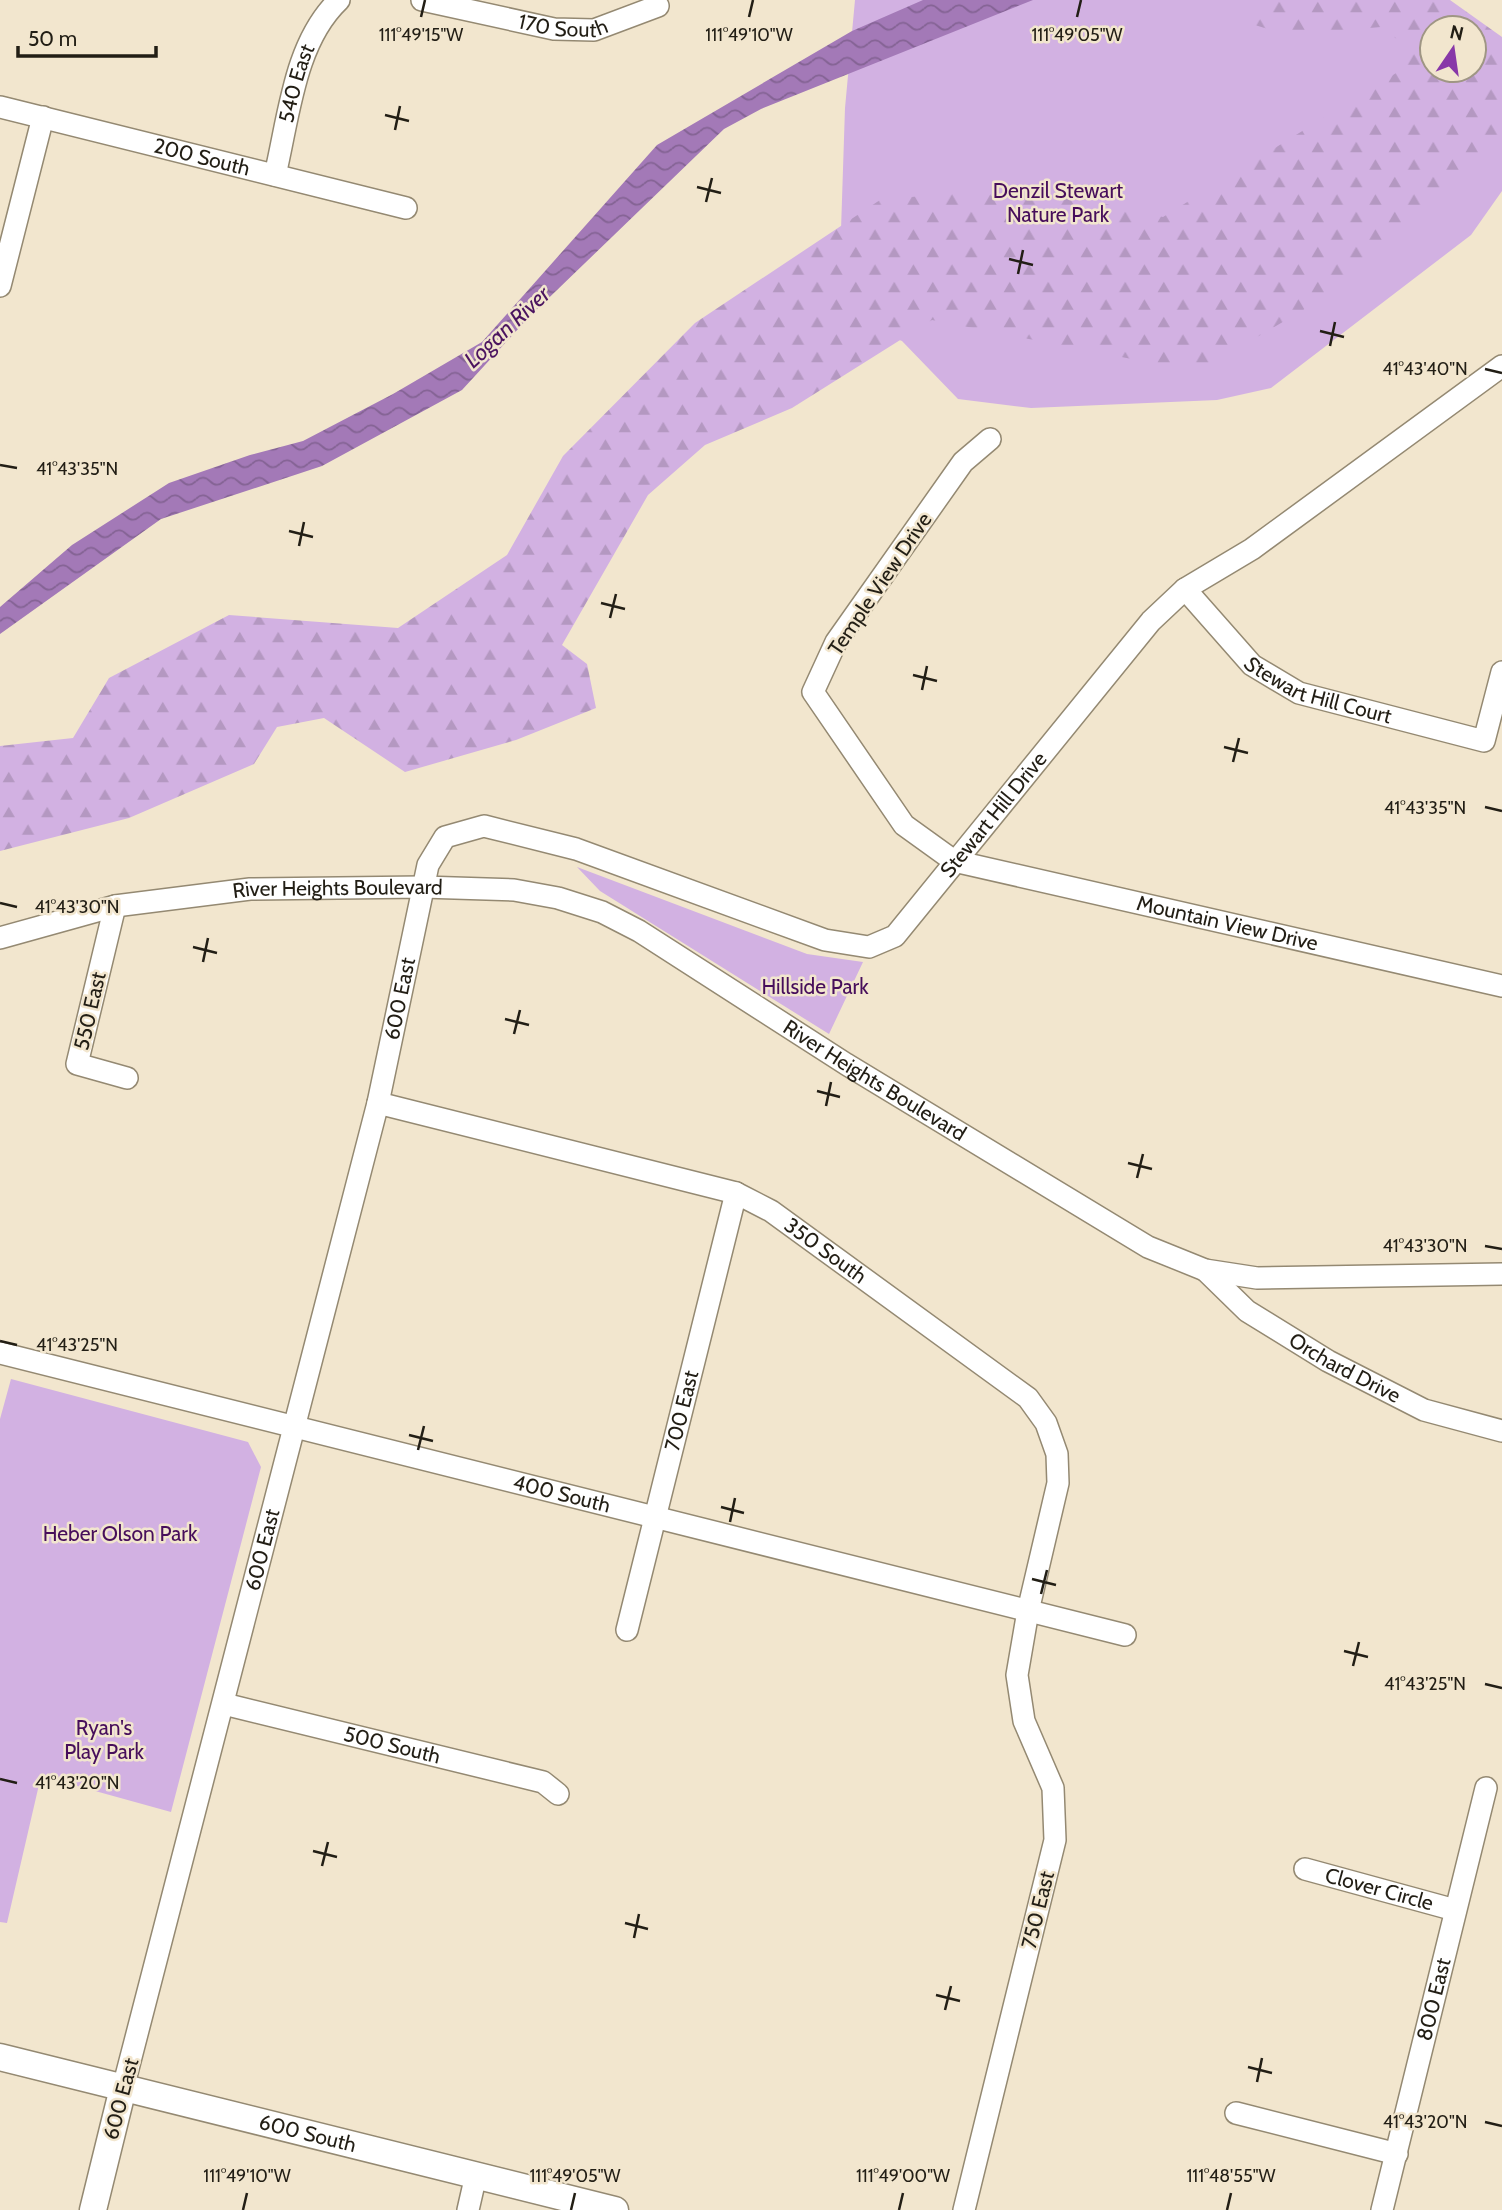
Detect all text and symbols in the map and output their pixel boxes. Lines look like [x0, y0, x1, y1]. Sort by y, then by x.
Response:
street label: 170 South [516, 9, 611, 42]
scale bar [18, 14, 156, 58]
north arrow [1418, 14, 1488, 84]
text: N [1448, 20, 1466, 46]
text: 111°49'15"W [379, 24, 463, 46]
text: 111°49'10"W [705, 24, 793, 46]
text: 111°49'05"W [1031, 24, 1123, 46]
text: 50 m [28, 26, 77, 51]
street label: 540 East [273, 40, 319, 125]
street label: 200 South [151, 133, 253, 181]
park label: Denzil Stewart Nature Park [993, 178, 1123, 227]
water label: Logan River [458, 280, 556, 374]
text: 41°43'40"N [1382, 358, 1468, 380]
text: 41°43'35"N [36, 458, 118, 480]
street label: Temple View Drive [823, 507, 937, 660]
street label: Stewart Hill Court [1239, 652, 1394, 728]
street label: Stewart Hill Drive [935, 746, 1052, 882]
text: 41°43'35"N [1384, 797, 1466, 819]
street label: River Heights Boulevard [231, 874, 443, 903]
street label: Mountain View Drive [1134, 890, 1321, 956]
text: 41°43'30"N [34, 896, 120, 918]
street label: 600 East [379, 955, 420, 1042]
street label: 550 East [68, 969, 111, 1052]
park label: Hillside Park [761, 974, 869, 999]
street label: River Heights Boulevard [779, 1014, 971, 1146]
street label: 350 South [780, 1212, 872, 1289]
text: 41°43'30"N [1382, 1235, 1468, 1257]
street label: Orchard Drive [1285, 1327, 1405, 1408]
text: 41°43'25"N [36, 1334, 118, 1356]
street label: 700 East [659, 1368, 703, 1453]
street label: 400 South [510, 1469, 613, 1518]
street label: 600 East [239, 1506, 284, 1593]
park label: Heber Olson Park [43, 1521, 198, 1546]
text: 41°43'25"N [1384, 1673, 1466, 1695]
park label: Ryan's Play Park [64, 1715, 144, 1764]
street label: 500 South [341, 1721, 443, 1768]
text: 41°43'20"N [35, 1772, 119, 1794]
street label: Clover Circle [1323, 1862, 1436, 1916]
street label: 750 East [1016, 1869, 1059, 1951]
street label: 800 East [1411, 1955, 1456, 2043]
street label: 600 East [98, 2055, 143, 2142]
street label: 600 South [257, 2109, 359, 2157]
text: 41°43'20"N [1383, 2111, 1467, 2133]
text: 111°49'10"W [203, 2165, 291, 2187]
text: 111°49'05"W [529, 2165, 621, 2187]
text: 111°49'00"W [856, 2165, 950, 2187]
text: 111°48'55"W [1186, 2165, 1276, 2187]

